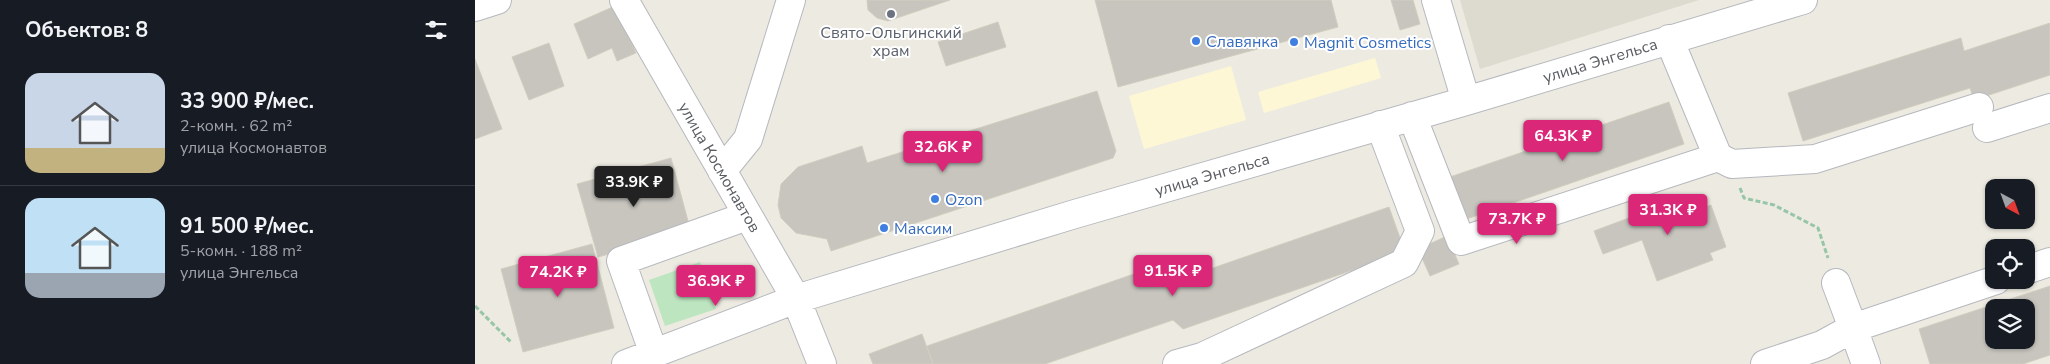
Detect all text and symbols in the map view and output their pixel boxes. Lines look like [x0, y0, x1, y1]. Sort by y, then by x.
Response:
marker: Свято-Ольгинский храм [885, 8, 897, 20]
text: Объектов: 8 [25, 16, 148, 44]
icon: filters [422, 16, 450, 44]
place label: Свято-Ольгинский храм [820, 22, 962, 62]
place label: Славянка [1206, 31, 1278, 53]
place label: Magnit Cosmetics [1304, 32, 1431, 54]
street label: улица Энгельса [1540, 33, 1660, 89]
marker: Славянка [1190, 35, 1202, 47]
marker: Magnit Cosmetics [1288, 36, 1300, 48]
text: 33 900 ₽/мес. [180, 87, 314, 115]
icon: home [65, 93, 125, 153]
street label: улица Космонавтов [673, 98, 766, 237]
text: 2-комн. · 62 m² [180, 115, 292, 137]
pin: 64.3K ₽ [1517, 120, 1609, 162]
text: 64.3K ₽ [1534, 125, 1592, 147]
pin: 32.6K ₽ [897, 130, 989, 173]
text: 32.6K ₽ [914, 136, 972, 158]
text: улица Космонавтов [180, 137, 327, 159]
street label: улица Энгельса [1152, 148, 1272, 202]
pin: 33.9K ₽ [588, 166, 680, 208]
text: 33.9K ₽ [605, 171, 663, 193]
north arrow [1985, 179, 2035, 229]
map controls [1985, 179, 2035, 349]
place label: Ozon [945, 189, 983, 211]
marker: Ozon [929, 193, 941, 205]
pin: 31.3K ₽ [1622, 194, 1714, 236]
text: 31.3K ₽ [1639, 199, 1697, 221]
pin: 73.7K ₽ [1471, 202, 1563, 245]
text: 73.7K ₽ [1488, 208, 1546, 230]
text: 91 500 ₽/мес. [180, 212, 314, 240]
icon: home [65, 218, 125, 278]
place label: Максим [894, 218, 952, 240]
marker: Максим [878, 222, 890, 234]
button: locate [1985, 239, 2035, 289]
text: 5-комн. · 188 m² [180, 240, 302, 262]
pin: 91.5K ₽ [1127, 254, 1219, 297]
pin: 74.2K ₽ [512, 256, 604, 298]
text: 91.5K ₽ [1144, 260, 1202, 282]
text: 74.2K ₽ [529, 261, 587, 283]
text: улица Энгельса [180, 262, 299, 284]
pin: 36.9K ₽ [670, 264, 762, 307]
text: 36.9K ₽ [687, 270, 745, 292]
button: layers [1985, 299, 2035, 349]

